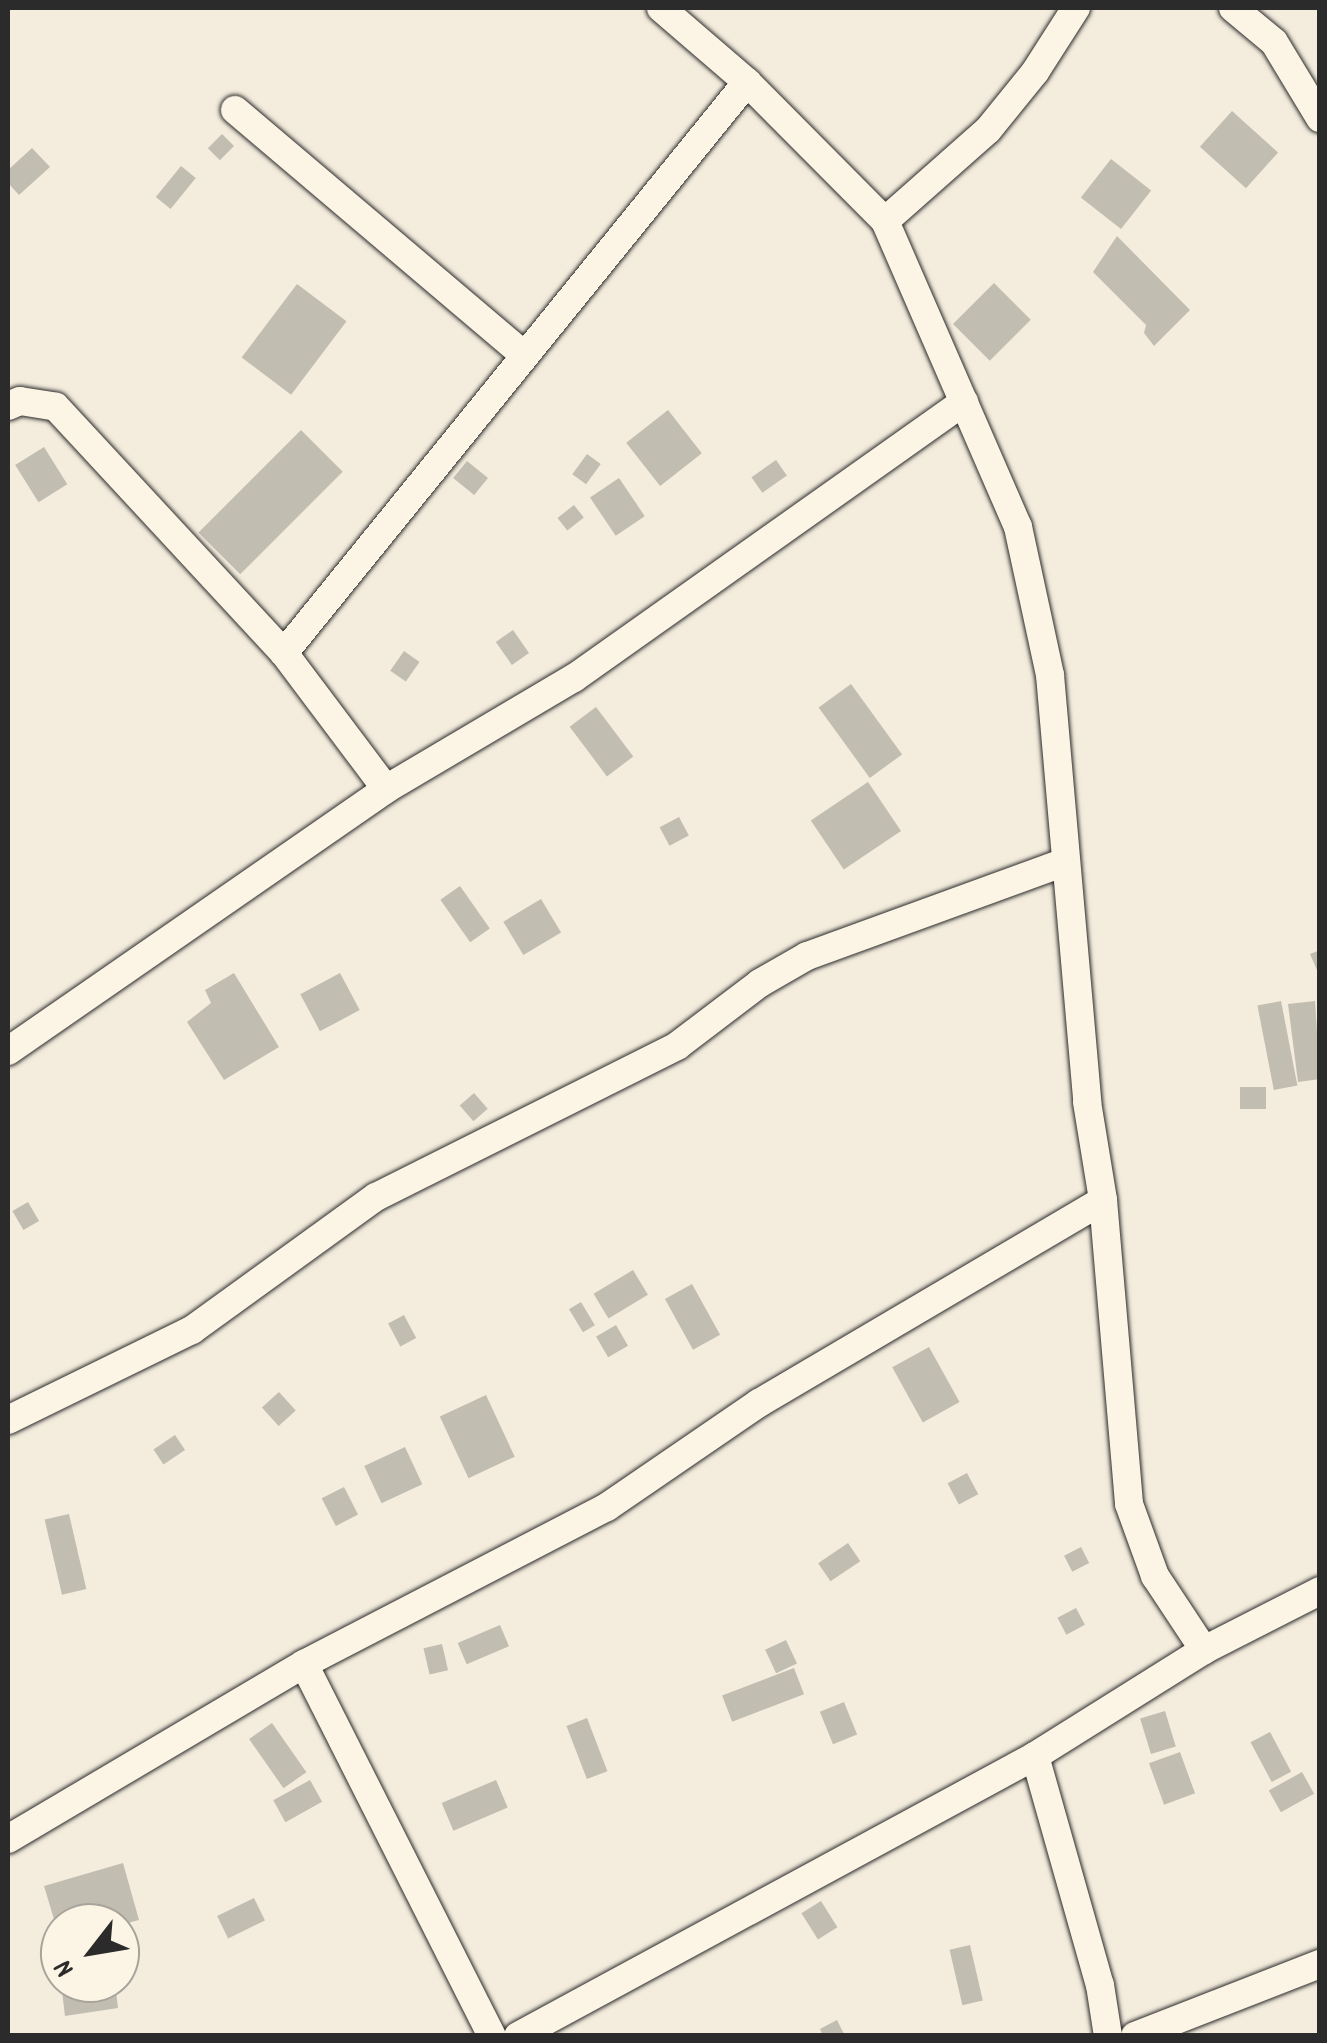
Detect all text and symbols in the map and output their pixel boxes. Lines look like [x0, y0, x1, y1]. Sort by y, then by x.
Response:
north arrow [40, 1903, 140, 2003]
text: N [45, 1951, 87, 1984]

